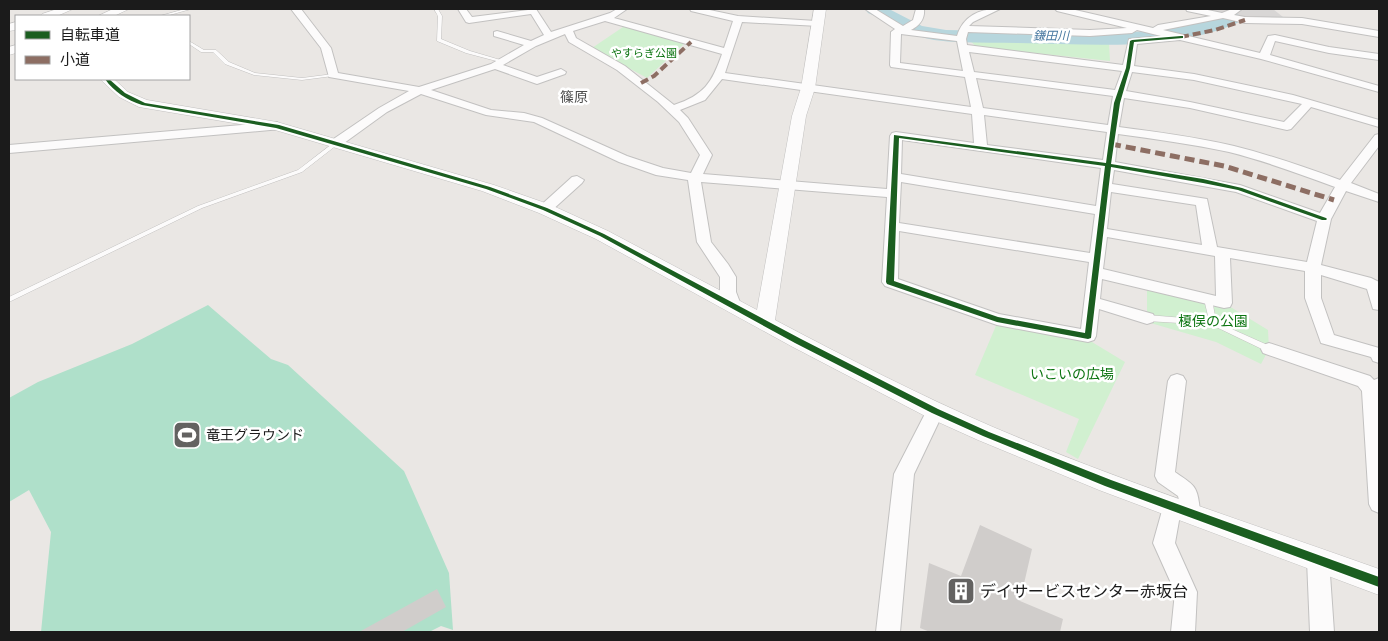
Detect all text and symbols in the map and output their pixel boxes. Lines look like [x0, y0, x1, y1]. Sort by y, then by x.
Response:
legend [15, 15, 190, 80]
text: 自転車道 [60, 26, 120, 43]
water label: 鎌田川 [1033, 29, 1071, 43]
park label: やすらぎ公園 [611, 47, 677, 59]
text: 小道 [60, 51, 90, 68]
district label: 篠原 [560, 89, 588, 105]
park label: 榎俣の公園 [1178, 313, 1248, 329]
park label: いこいの広場 [1030, 366, 1114, 382]
sports icon: 竜王グラウンド [172, 420, 202, 450]
place label: 竜王グラウンド [206, 427, 304, 443]
building icon: デイサービスセンター赤坂台 [946, 576, 976, 606]
place label: デイサービスセンター赤坂台 [980, 583, 1188, 600]

